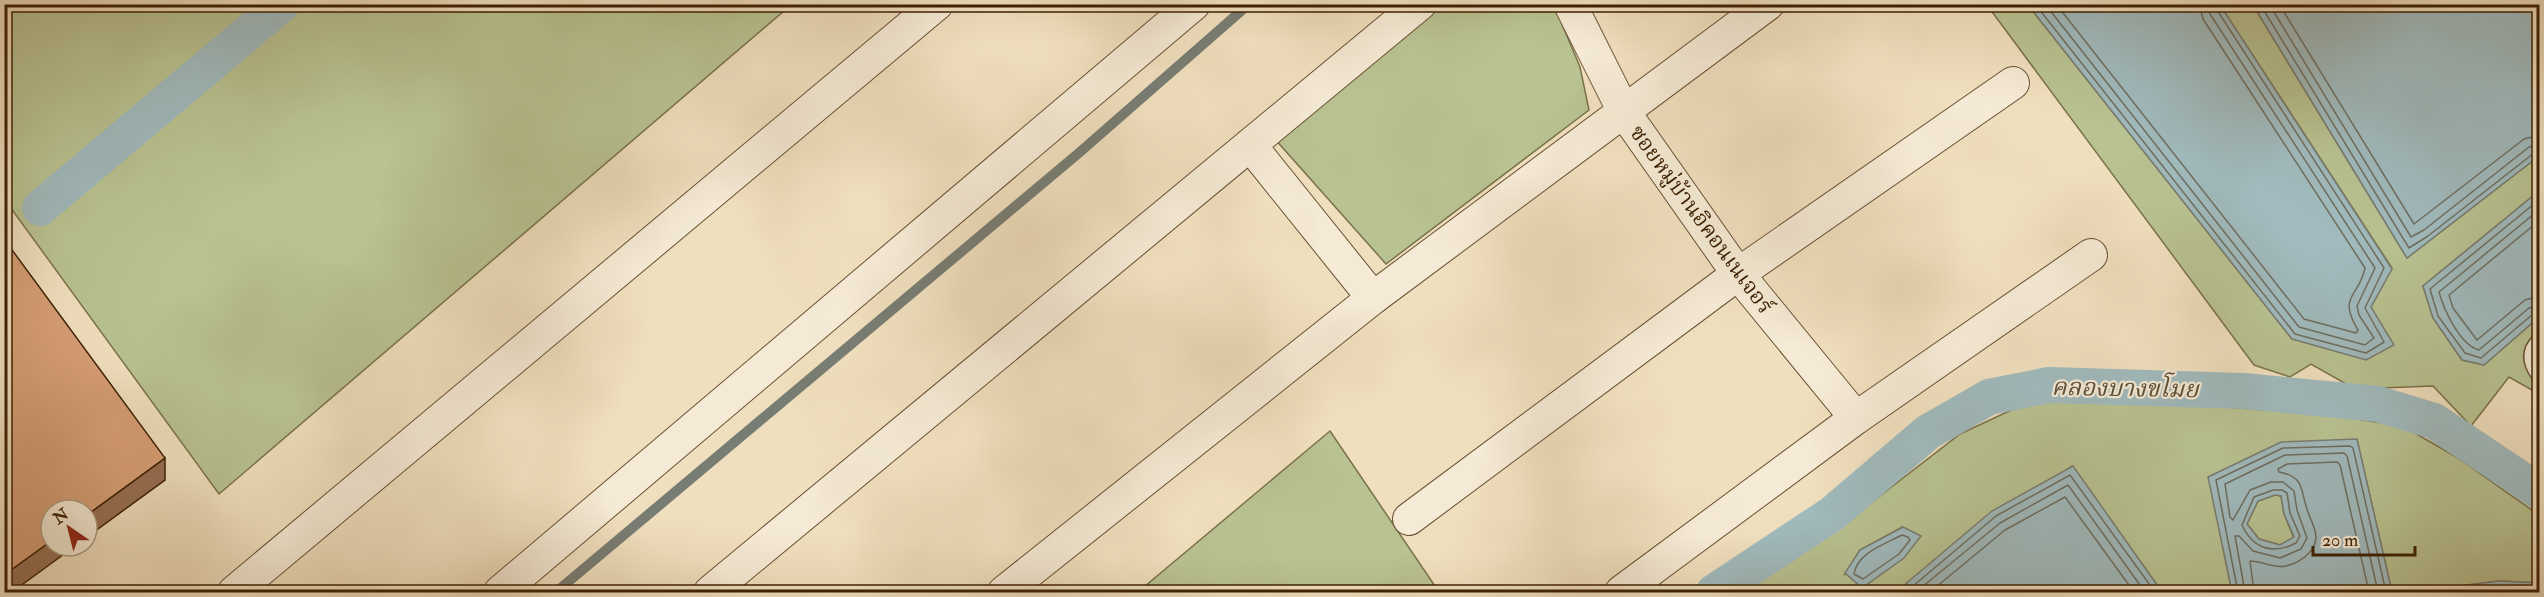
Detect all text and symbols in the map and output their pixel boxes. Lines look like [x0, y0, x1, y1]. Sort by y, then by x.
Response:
street label: ซอยหมู่บ้านอิคอนเนเจอร์ [1623, 120, 1779, 320]
water label: คลองบางขโมย [2051, 370, 2200, 405]
north arrow [39, 498, 99, 558]
text: N [49, 504, 73, 529]
scale bar [2313, 519, 2415, 557]
text: 20 m [2322, 529, 2358, 552]

